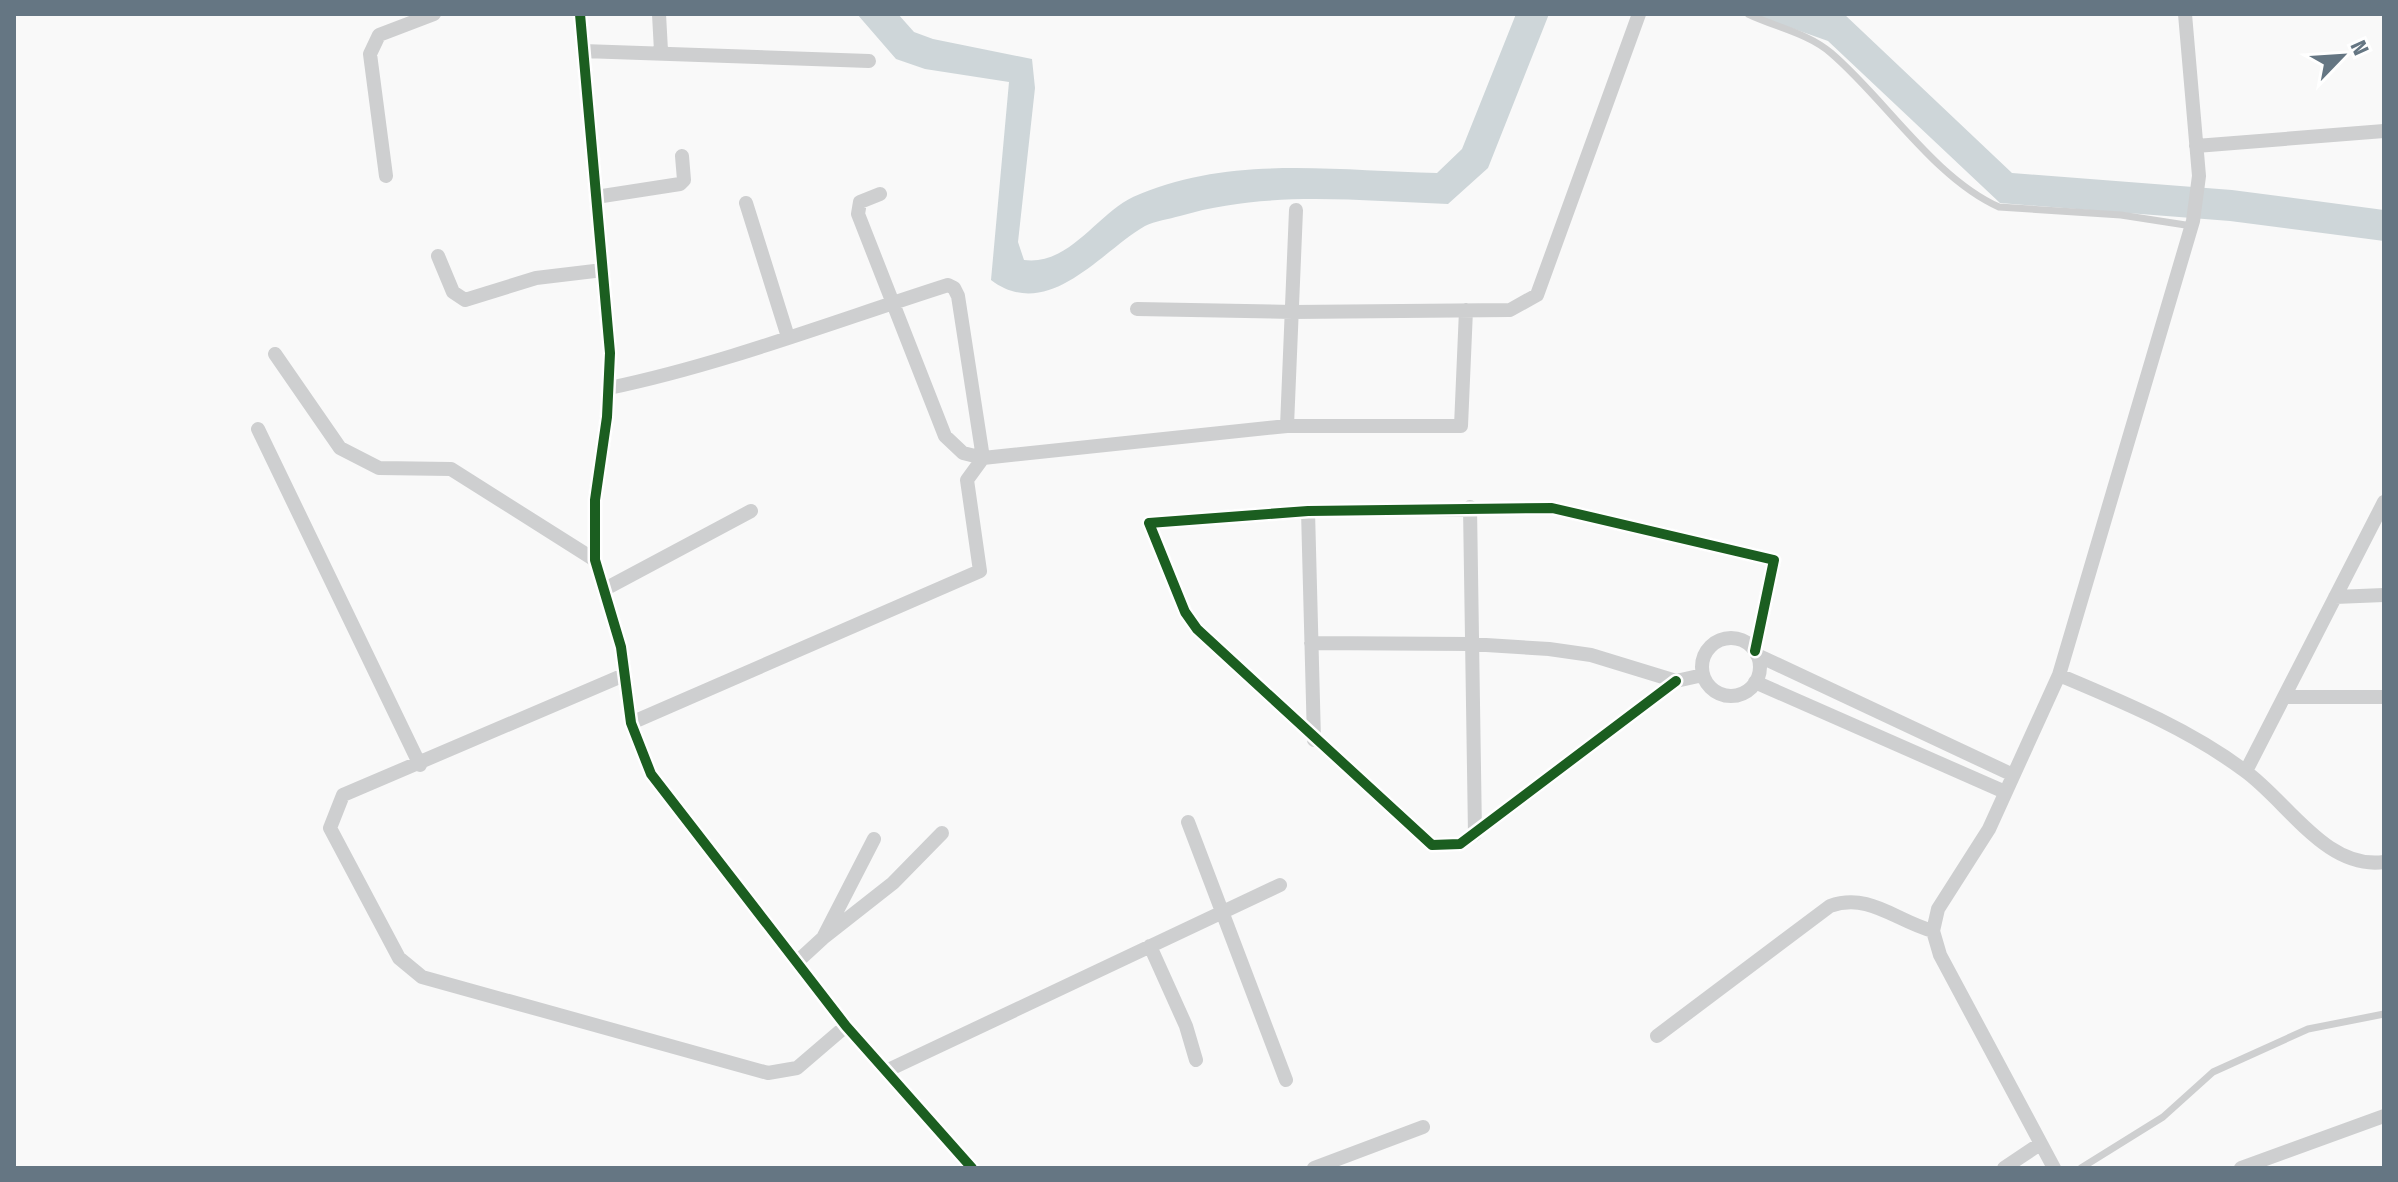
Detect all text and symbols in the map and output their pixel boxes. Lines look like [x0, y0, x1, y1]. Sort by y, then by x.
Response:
north arrow [2302, 16, 2382, 96]
text: N [2345, 36, 2375, 59]

